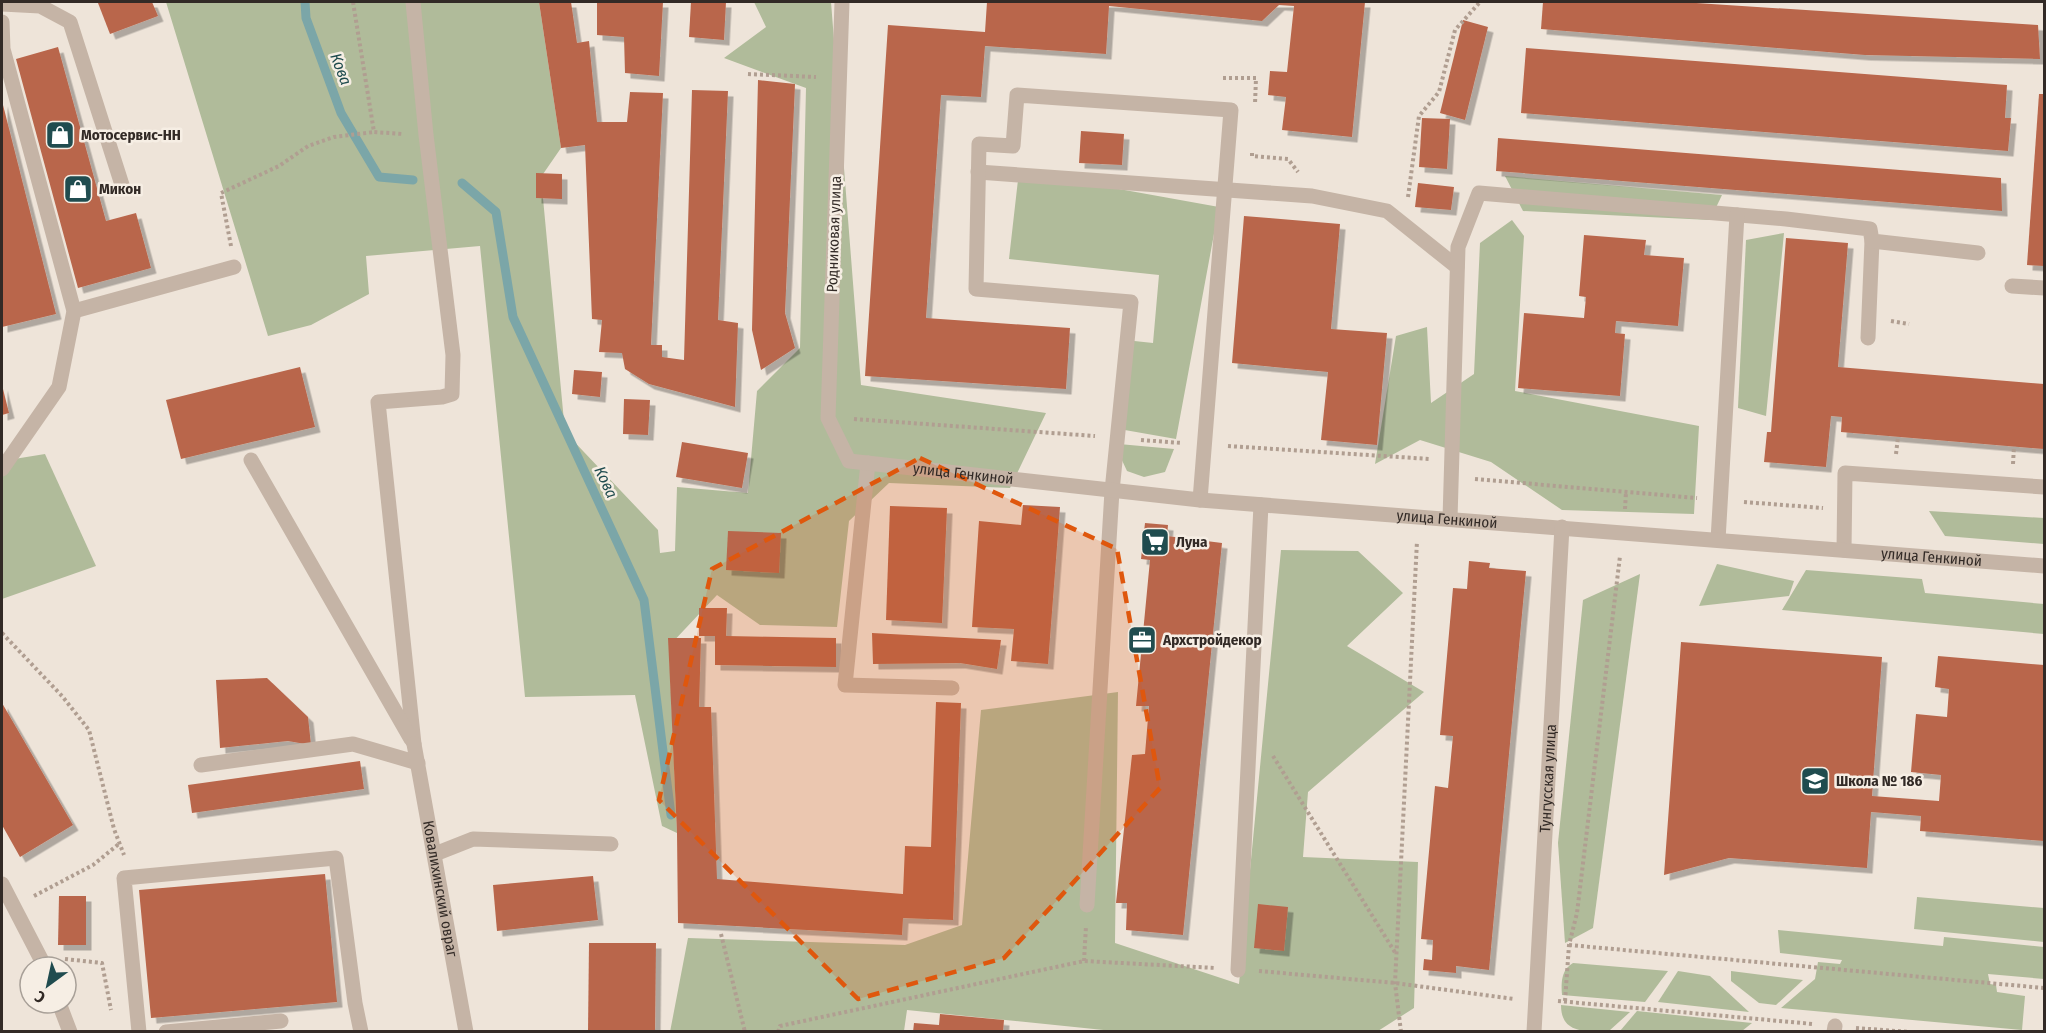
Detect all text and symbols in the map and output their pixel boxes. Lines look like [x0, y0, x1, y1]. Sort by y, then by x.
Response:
water label: Кова [326, 50, 356, 88]
shop icon: Мотосервис-НН [44, 119, 76, 151]
place label: Мотосервис-НН [81, 126, 181, 144]
shop icon: Микон [62, 173, 94, 205]
street label: Родниковая улица [823, 175, 845, 293]
place label: Микон [99, 180, 141, 198]
street label: улица Генкиной [912, 459, 1014, 488]
water label: Кова [590, 463, 622, 501]
street label: улица Генкиной [1396, 506, 1498, 532]
supermarket icon: Луна [1139, 526, 1171, 558]
place label: Луна [1176, 533, 1208, 551]
street label: улица Генкиной [1880, 544, 1983, 570]
office icon: Архстройдекор [1126, 624, 1158, 656]
place label: Архстройдекор [1162, 631, 1262, 649]
street label: Тунгусская улица [1536, 724, 1560, 833]
school or university icon: Школа № 186 [1799, 765, 1831, 797]
place label: Школа № 186 [1836, 772, 1923, 790]
street label: Ковалихинский овраг [419, 819, 461, 959]
north arrow [18, 955, 78, 1015]
text: С [31, 987, 49, 1007]

